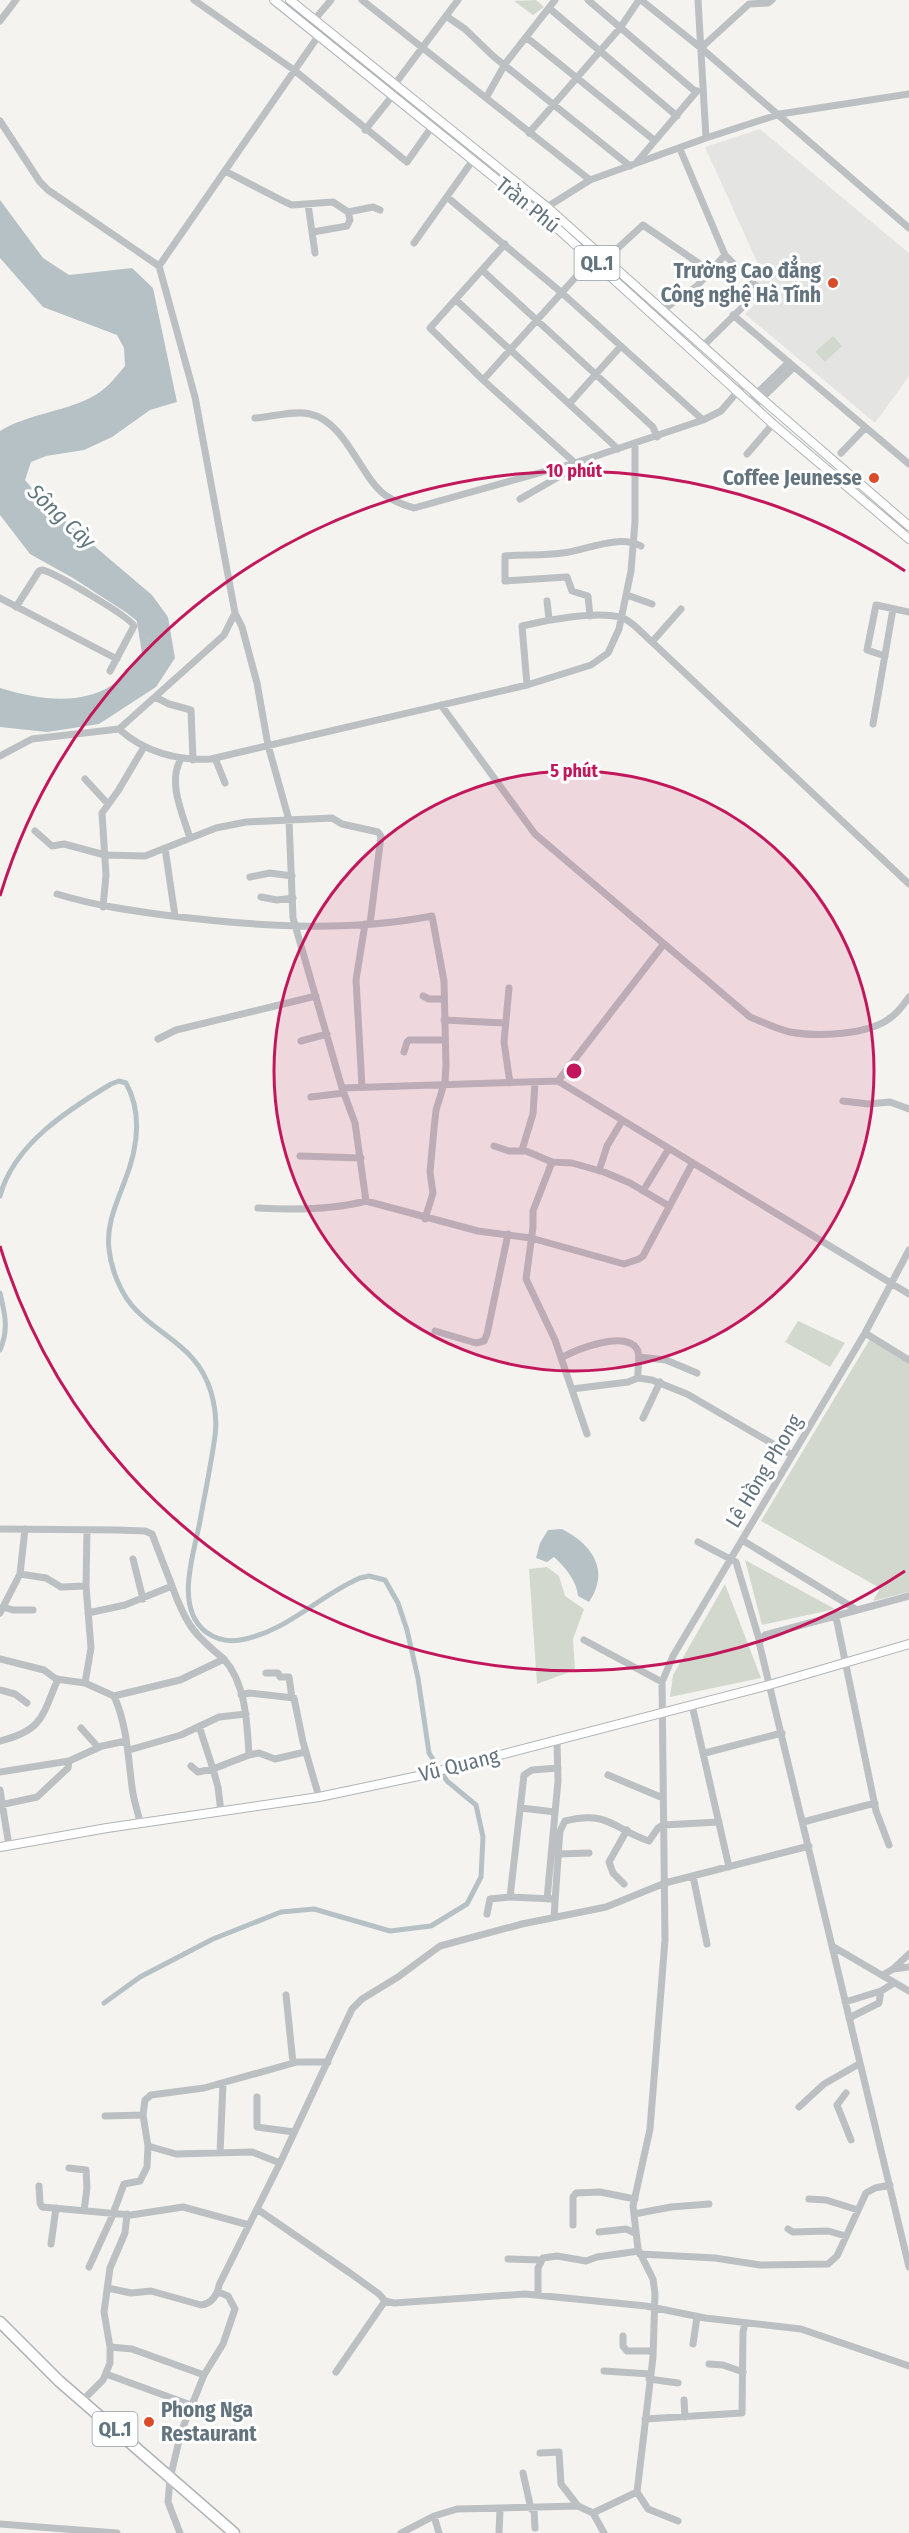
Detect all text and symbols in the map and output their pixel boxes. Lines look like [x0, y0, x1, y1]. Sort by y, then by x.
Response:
street label: Trần Phú [491, 171, 565, 239]
road number: QL.1 [574, 246, 620, 280]
place label: Trường Cao đẳng Công nghệ Hà Tĩnh [661, 255, 822, 308]
marker: Trường Cao đẳng Công nghệ Hà Tĩnh [826, 276, 840, 290]
text: 10 phút [546, 460, 603, 482]
place label: Coffee Jeunesse [723, 465, 862, 491]
marker: Coffee Jeunesse [867, 471, 881, 485]
water label: Sông Cày [22, 478, 102, 555]
text: 5 phút [550, 760, 598, 782]
centre of rings [564, 1061, 584, 1081]
street label: Lê Hồng Phong [720, 1410, 808, 1532]
street label: Vũ Quang [416, 1742, 502, 1787]
place label: Phong Nga Restaurant [161, 2397, 257, 2447]
road number: QL.1 [92, 2412, 138, 2446]
marker: Phong Nga Restaurant [142, 2415, 156, 2429]

